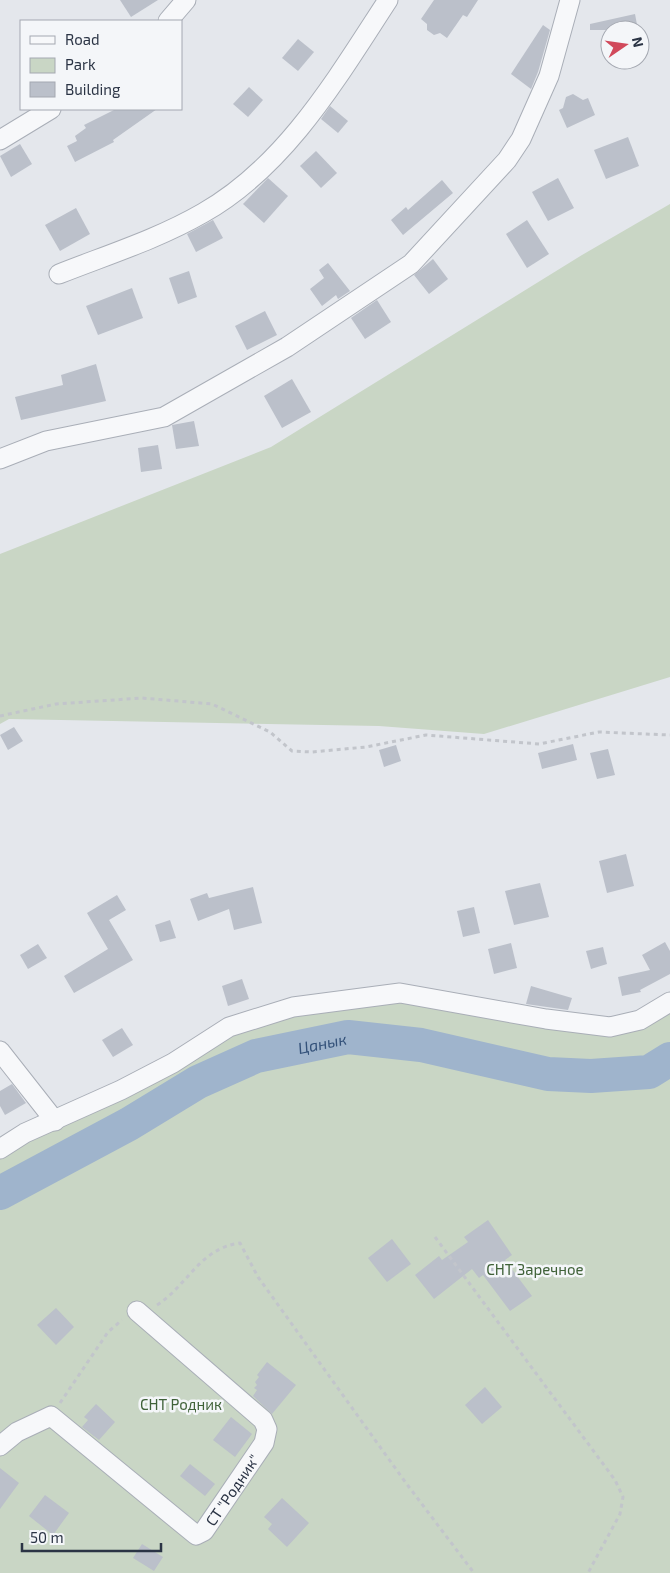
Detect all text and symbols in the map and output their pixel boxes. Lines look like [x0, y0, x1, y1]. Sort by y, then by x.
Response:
legend [20, 20, 182, 110]
north arrow [600, 20, 650, 70]
text: Road [65, 30, 100, 48]
text: N [629, 35, 648, 49]
text: Park [65, 55, 96, 73]
text: Building [65, 80, 121, 98]
water label: Цанык [296, 1028, 349, 1057]
park label: СНТ Заречное [486, 1260, 584, 1278]
park label: СНТ Родник [140, 1395, 222, 1413]
street label: СТ "Родник" [201, 1451, 263, 1529]
scale bar [22, 1520, 161, 1552]
text: 50 m [30, 1528, 64, 1546]

